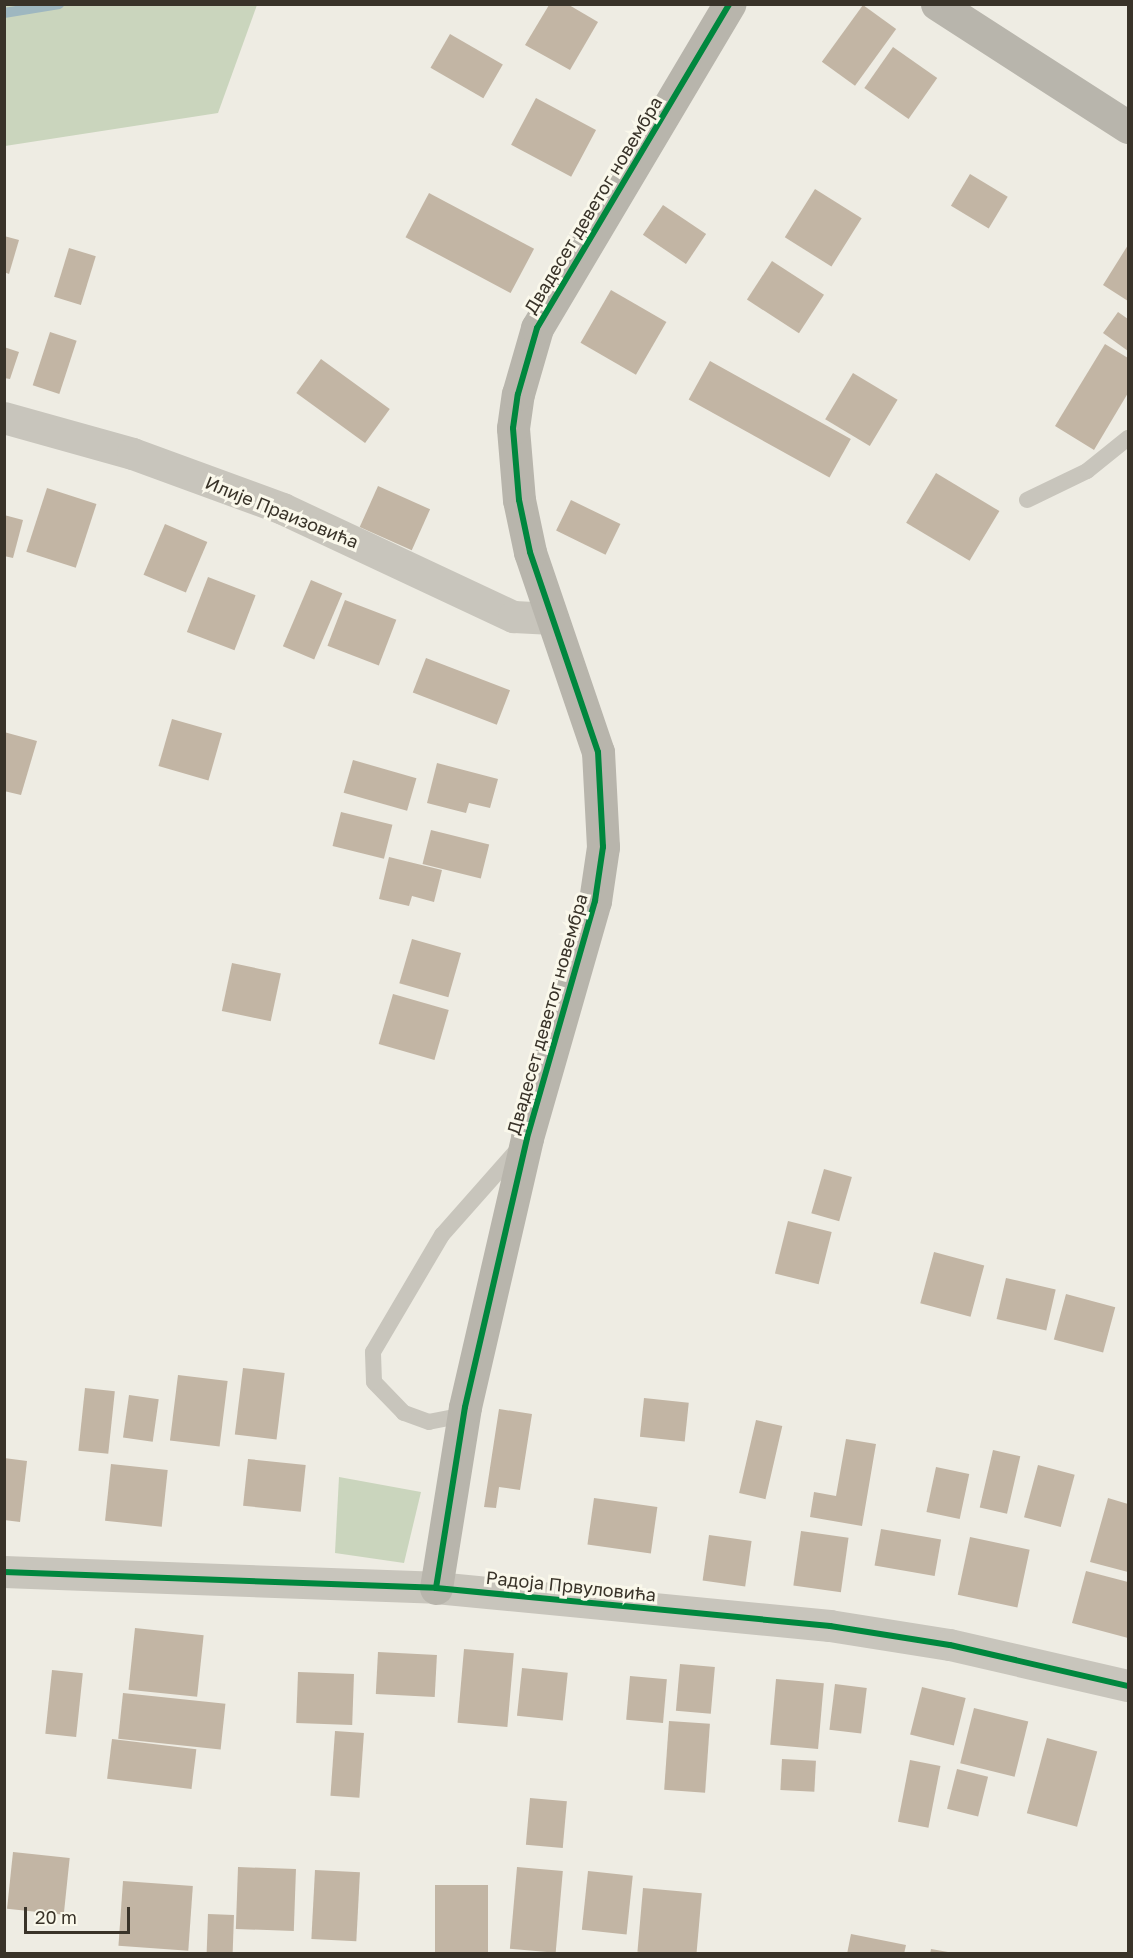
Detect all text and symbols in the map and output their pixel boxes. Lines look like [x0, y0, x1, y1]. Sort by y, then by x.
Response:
street label: Двадесет деветог новембра [519, 93, 667, 317]
street label: Илије Праизовића [202, 471, 362, 553]
street label: Двадесет деветог новембра [502, 891, 592, 1137]
street label: Радоја Првуловића [485, 1566, 657, 1606]
scale bar [27, 1895, 134, 1933]
text: 20 m [35, 1906, 77, 1928]

